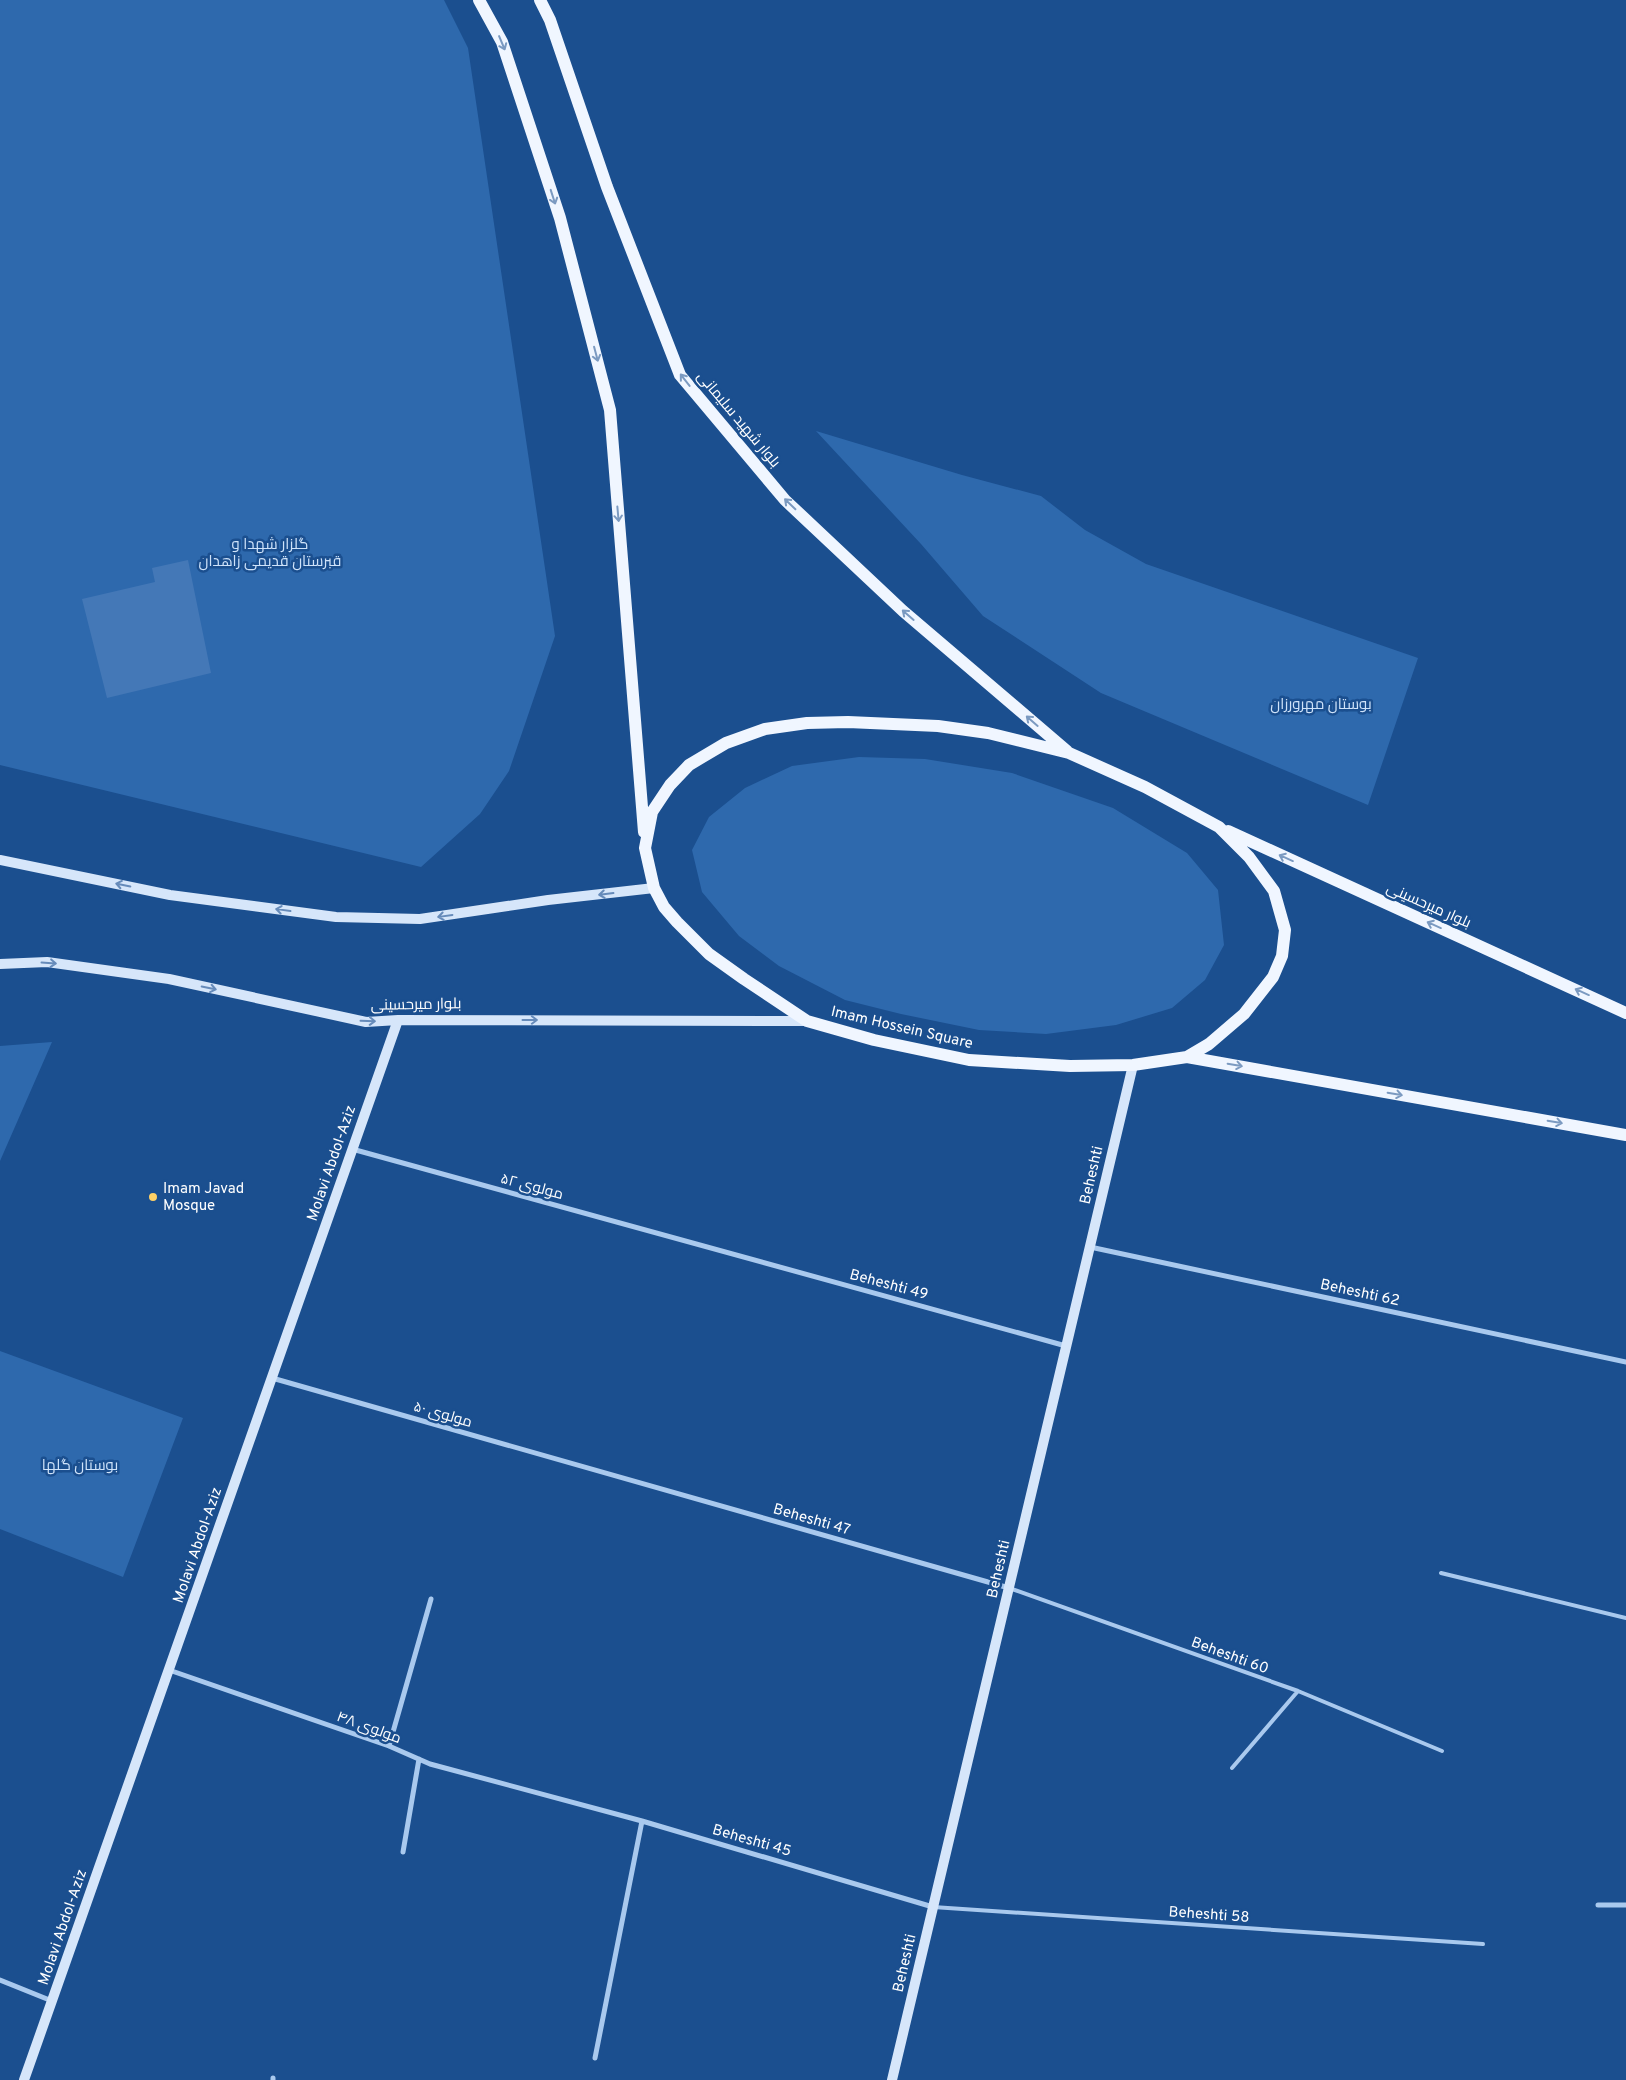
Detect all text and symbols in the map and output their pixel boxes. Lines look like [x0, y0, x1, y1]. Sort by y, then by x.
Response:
one-way arrow [497, 35, 507, 50]
one-way arrow [549, 189, 558, 204]
one-way arrow [591, 346, 601, 362]
street label: بلوار شهید سلیمانی [692, 368, 784, 472]
one-way arrow [680, 373, 690, 387]
one-way arrow [783, 498, 796, 510]
one-way arrow [614, 506, 623, 522]
park label: گلزار شهدا و قبرستان قدیمی زاهدان [199, 536, 341, 572]
one-way arrow [902, 609, 915, 621]
park label: بوستان مهرورزان [1270, 696, 1372, 715]
one-way arrow [1025, 715, 1038, 727]
one-way arrow [1279, 852, 1294, 862]
street label: بلوار میرحسینی [1383, 879, 1474, 933]
one-way arrow [115, 880, 131, 889]
one-way arrow [598, 889, 614, 899]
one-way arrow [276, 905, 292, 915]
one-way arrow [437, 911, 453, 921]
one-way arrow [1427, 920, 1442, 929]
one-way arrow [40, 959, 56, 968]
one-way arrow [201, 984, 217, 993]
one-way arrow [1575, 987, 1590, 997]
street label: بلوار میرحسینی [371, 995, 462, 1016]
street label: Imam Hossein Square [829, 1003, 975, 1054]
one-way arrow [522, 1015, 538, 1025]
one-way arrow [360, 1016, 376, 1025]
one-way arrow [1226, 1061, 1242, 1071]
one-way arrow [1386, 1089, 1402, 1099]
street label: Molavi Abdol-Aziz [304, 1103, 361, 1224]
one-way arrow [1546, 1118, 1562, 1128]
street label: Beheshti [1077, 1144, 1108, 1206]
street label: مولوی ۵۲ [498, 1170, 565, 1205]
place label: Imam Javad Mosque [163, 1180, 244, 1216]
marker: Imam Javad Mosque [147, 1191, 159, 1203]
street label: Beheshti 49 [847, 1266, 930, 1305]
street label: Beheshti 62 [1318, 1276, 1401, 1311]
street label: مولوی ۵۰ [411, 1398, 474, 1433]
park label: بوستان گلها [42, 1457, 118, 1476]
street label: Molavi Abdol-Aziz [170, 1485, 227, 1606]
street label: Beheshti 47 [771, 1500, 853, 1541]
street label: Beheshti [984, 1538, 1015, 1600]
street label: Beheshti 60 [1188, 1634, 1271, 1679]
street label: مولوی ۴۸ [334, 1708, 403, 1749]
street label: Beheshti 45 [710, 1821, 793, 1862]
street label: Molavi Abdol-Aziz [35, 1867, 92, 1988]
street label: Beheshti 58 [1168, 1903, 1250, 1928]
street label: Beheshti [890, 1932, 921, 1994]

